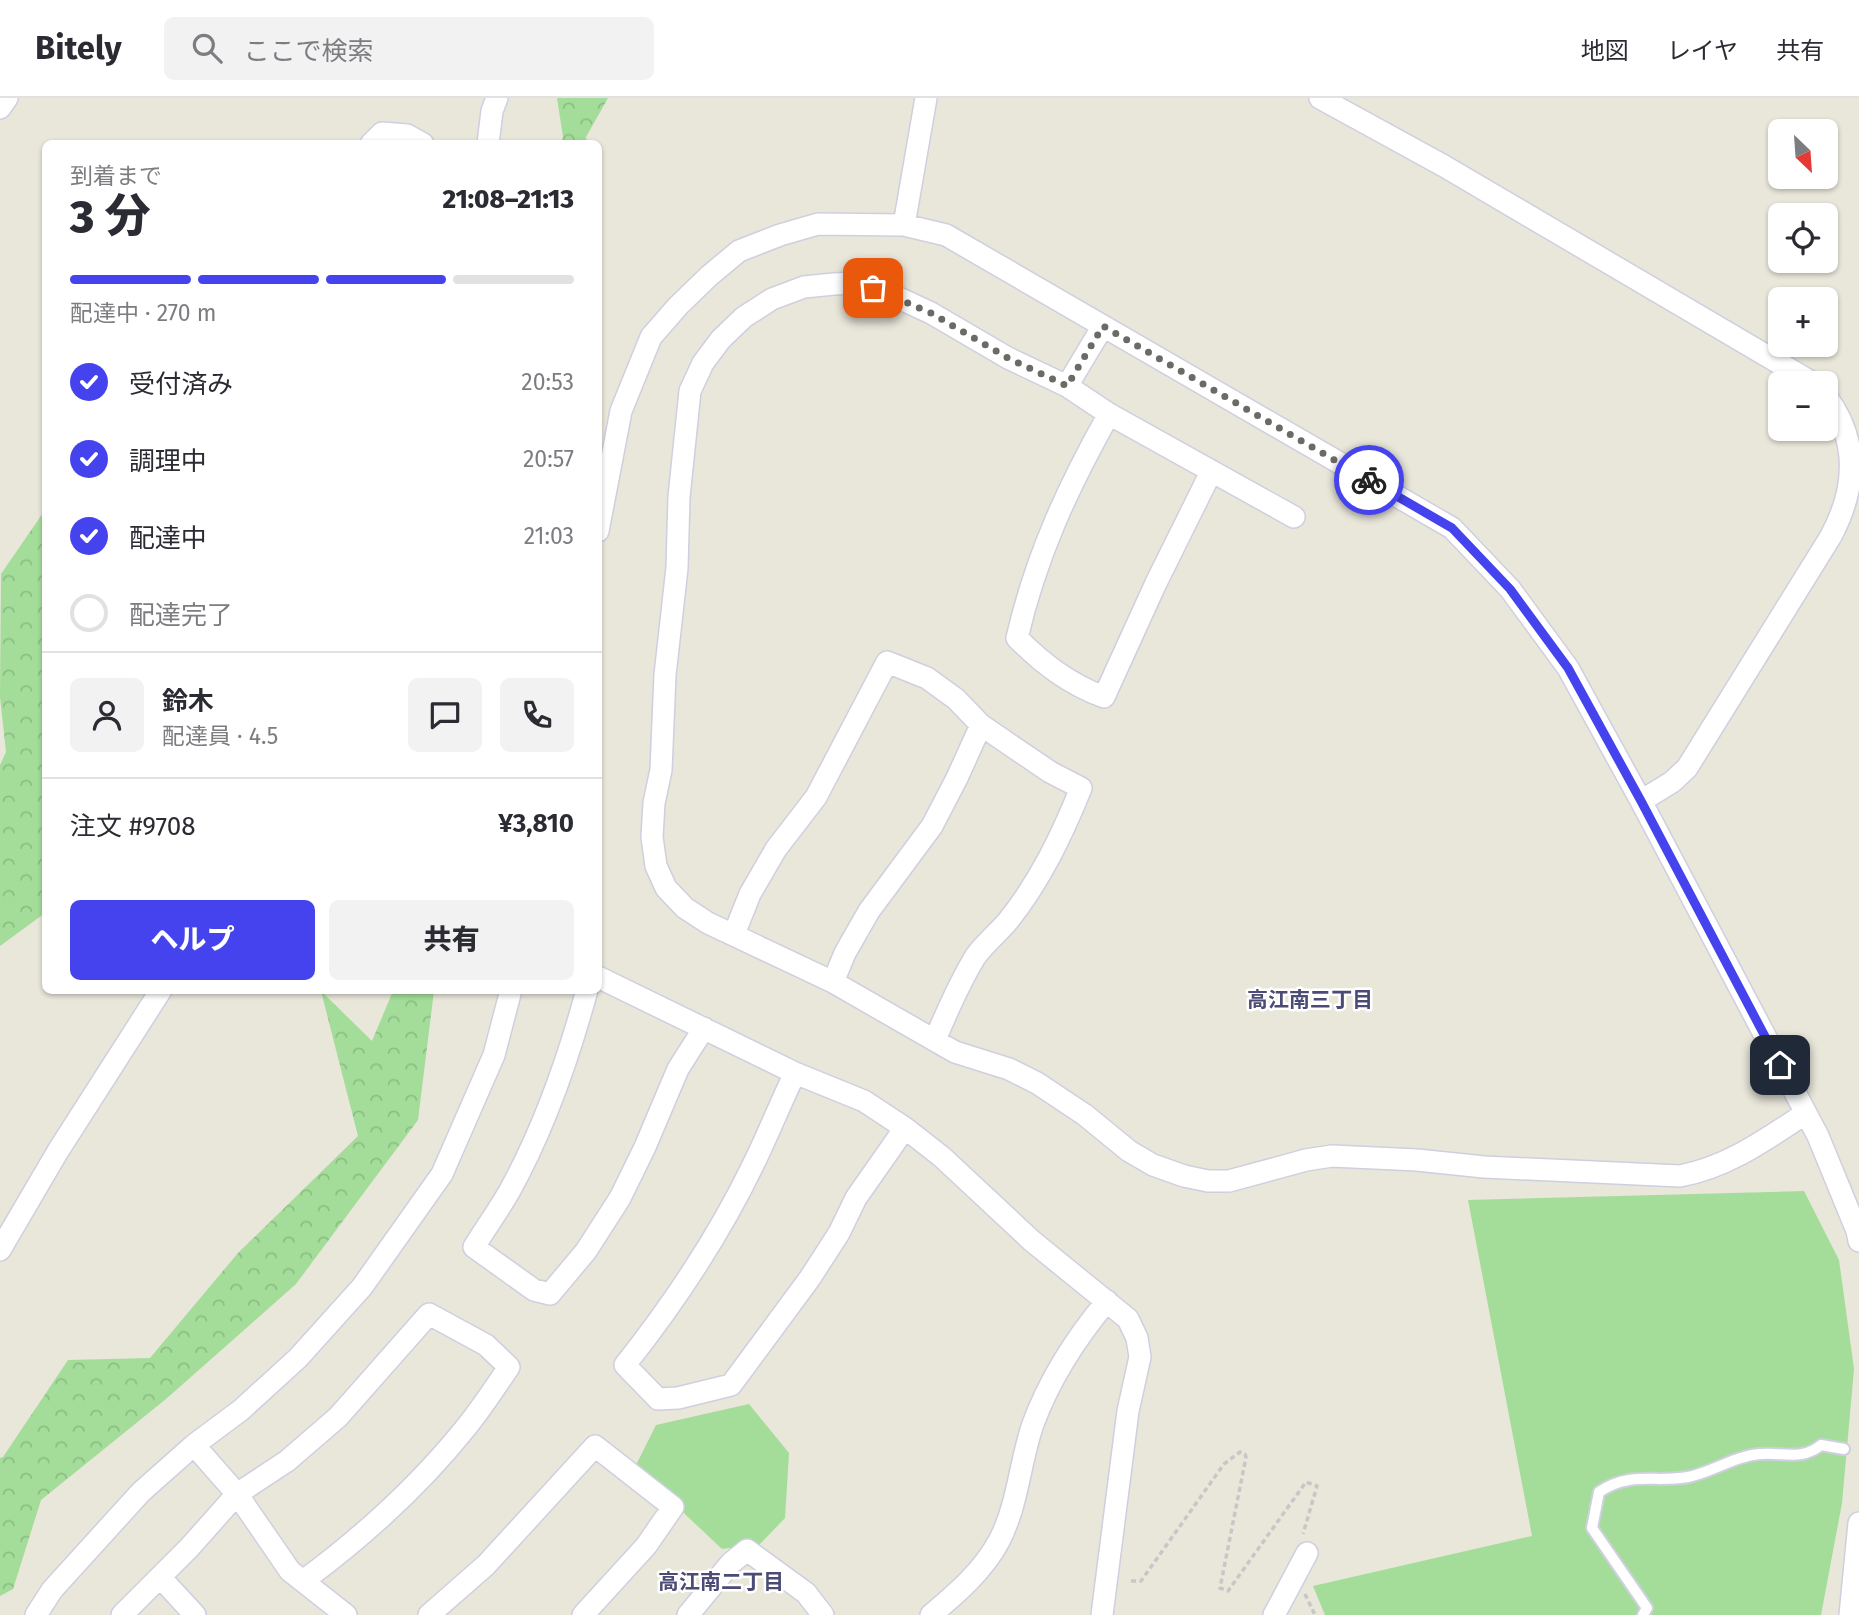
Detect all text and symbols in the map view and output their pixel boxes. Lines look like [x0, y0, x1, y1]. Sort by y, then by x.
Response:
search box [164, 17, 654, 80]
text: Bitely [35, 28, 122, 68]
icon: search [188, 29, 226, 67]
text: ここで検索 [244, 36, 374, 67]
text: 地図 [1581, 37, 1629, 65]
text: レイヤ [1667, 37, 1738, 65]
text: 共有 [1776, 37, 1824, 65]
north arrow [1768, 119, 1838, 189]
map controls [1768, 119, 1838, 441]
text: 到着まで [70, 162, 162, 190]
text: 21:08–21:13 [443, 184, 574, 215]
text: 3 分 [70, 189, 151, 244]
button: locate [1768, 203, 1838, 273]
pin [843, 258, 903, 318]
icon: bag [854, 269, 892, 307]
button: + [1768, 287, 1838, 357]
text: 配達中 · 270 m [70, 299, 216, 327]
icon: check [70, 363, 108, 401]
text: 20:53 [521, 368, 574, 396]
text: 受付済み [129, 369, 233, 400]
button: − [1768, 371, 1838, 441]
icon: check [70, 440, 108, 478]
text: 20:57 [523, 445, 574, 473]
courier [1334, 445, 1404, 515]
text: 調理中 [129, 446, 207, 477]
icon: bike [1350, 461, 1388, 499]
icon: check [70, 517, 108, 555]
text: 21:03 [524, 522, 574, 550]
text: 配達中 [129, 523, 207, 554]
text: 配達完了 [129, 600, 233, 631]
button: person [70, 678, 144, 752]
button: chat [408, 678, 482, 752]
button: phone [500, 678, 574, 752]
text: 鈴木 [162, 686, 214, 717]
text: 配達員 · 4.5 [162, 722, 278, 750]
text: ¥3,810 [498, 808, 574, 839]
text: 注文 #9708 [70, 811, 196, 842]
button: ヘルプ [70, 900, 315, 980]
button: 共有 [329, 900, 574, 980]
district label: 高江南三丁目 [1247, 987, 1373, 1013]
pin [1750, 1035, 1810, 1095]
icon: home [1761, 1046, 1799, 1084]
district label: 高江南二丁目 [658, 1569, 784, 1595]

